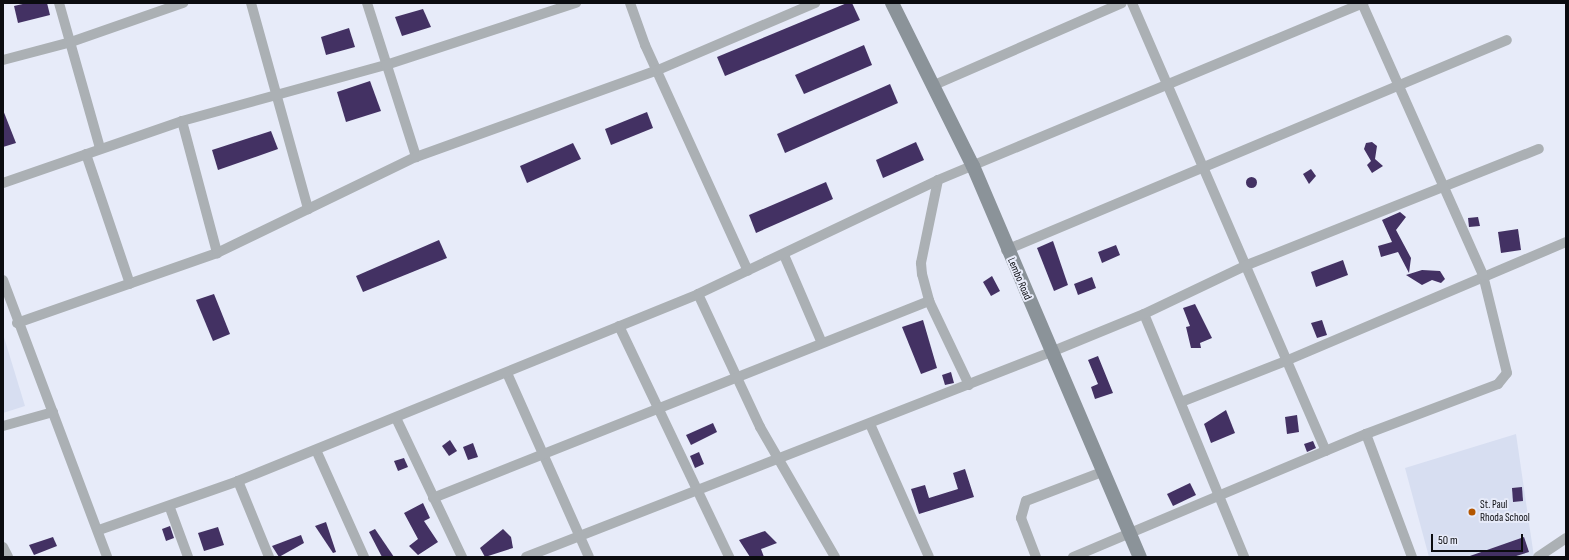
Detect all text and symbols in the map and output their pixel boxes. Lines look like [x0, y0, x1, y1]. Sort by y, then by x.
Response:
street label: Lembo Road [1004, 256, 1034, 302]
place label: St. Paul Rhoda School [1480, 499, 1530, 525]
marker: St. Paul Rhoda School [1467, 507, 1477, 517]
scale bar [1433, 526, 1525, 552]
text: 50 m [1438, 533, 1458, 548]

